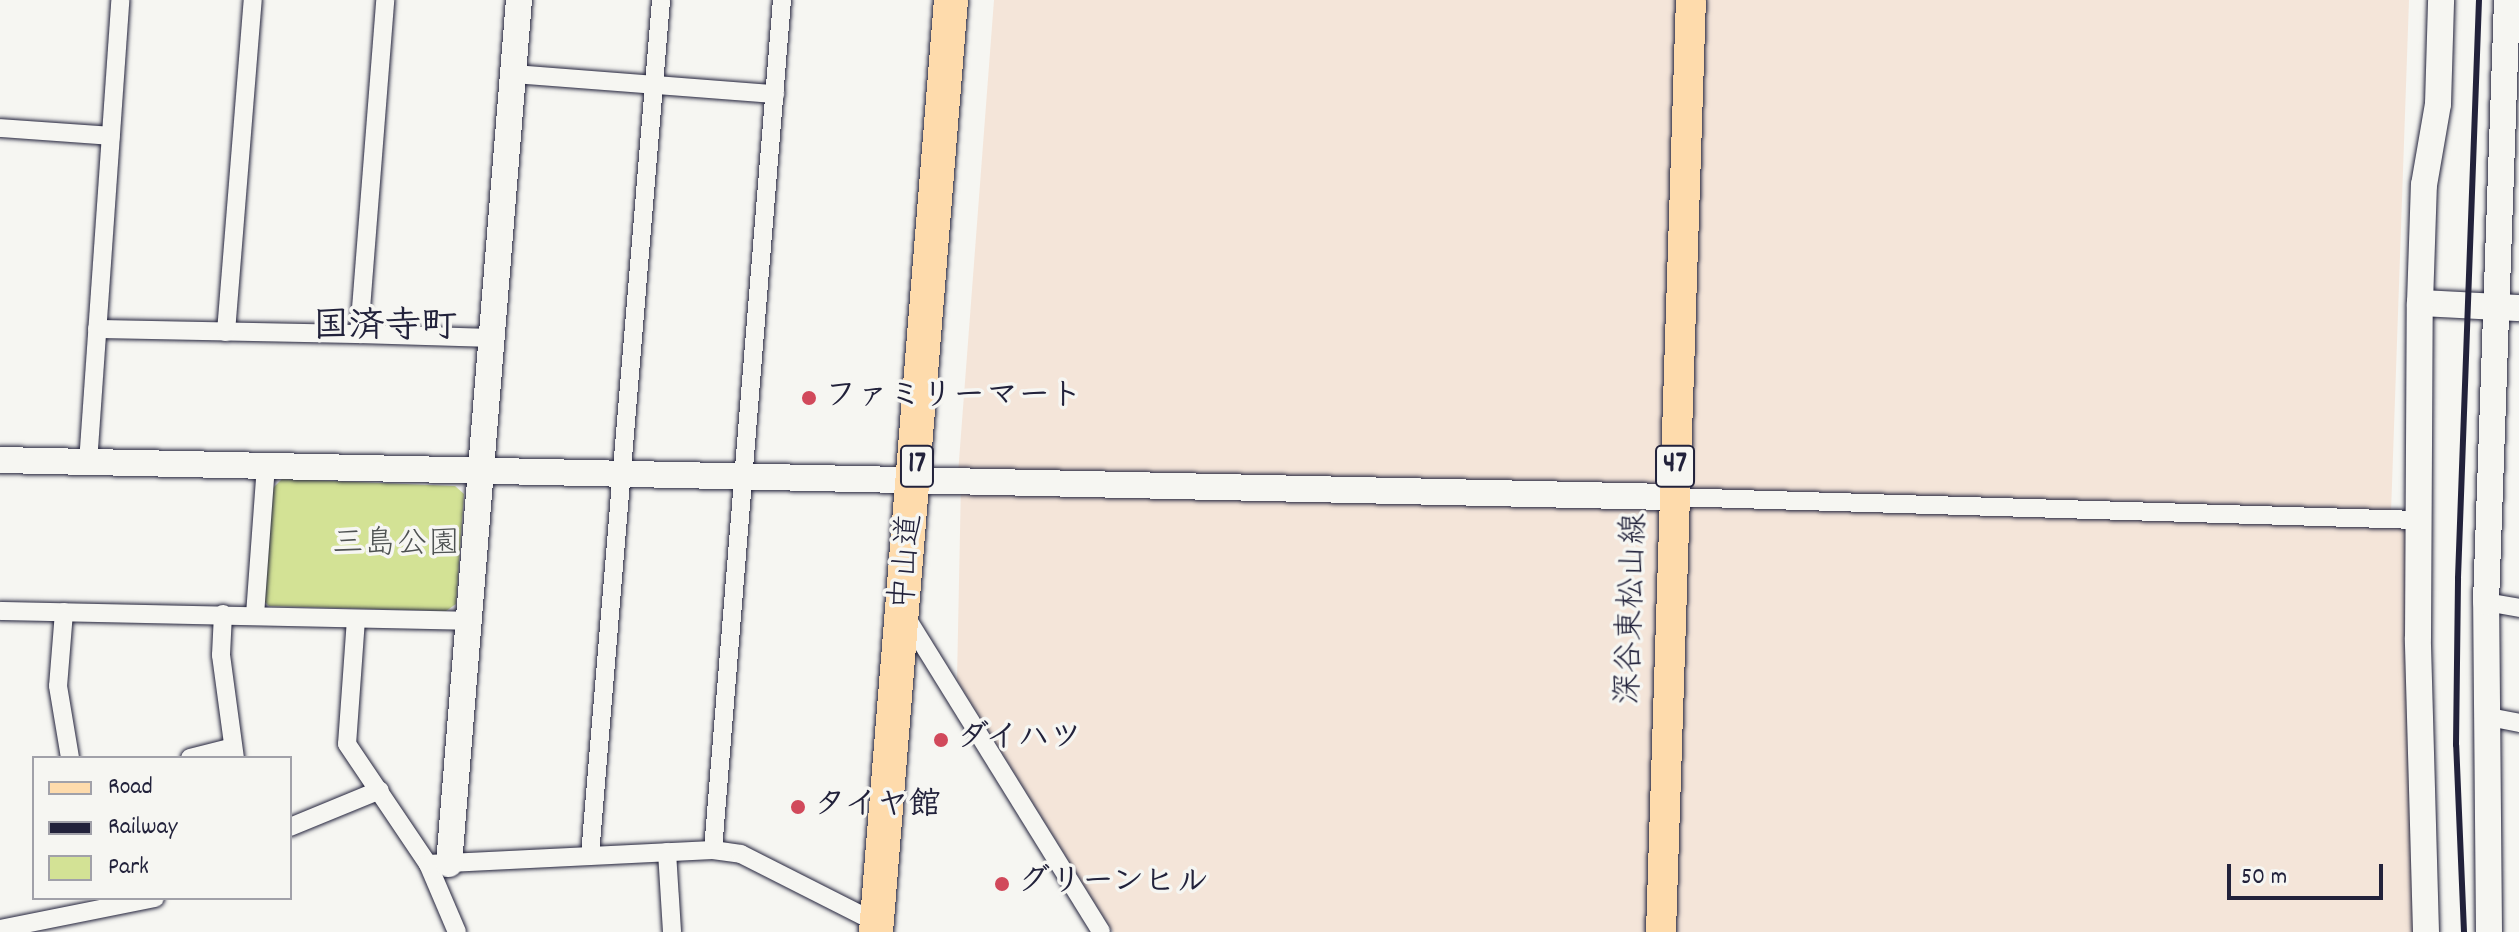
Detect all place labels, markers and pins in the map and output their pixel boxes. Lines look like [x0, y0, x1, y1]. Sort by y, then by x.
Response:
place label: ファミリーマート [825, 379, 1081, 417]
marker: ファミリーマート [800, 389, 818, 407]
place label: ダイハツ [957, 721, 1085, 759]
marker: ダイハツ [932, 731, 950, 749]
place label: タイヤ館 [814, 788, 942, 826]
marker: タイヤ館 [789, 798, 807, 816]
place label: グリーンヒル [1018, 865, 1210, 903]
marker: グリーンヒル [993, 875, 1011, 893]

